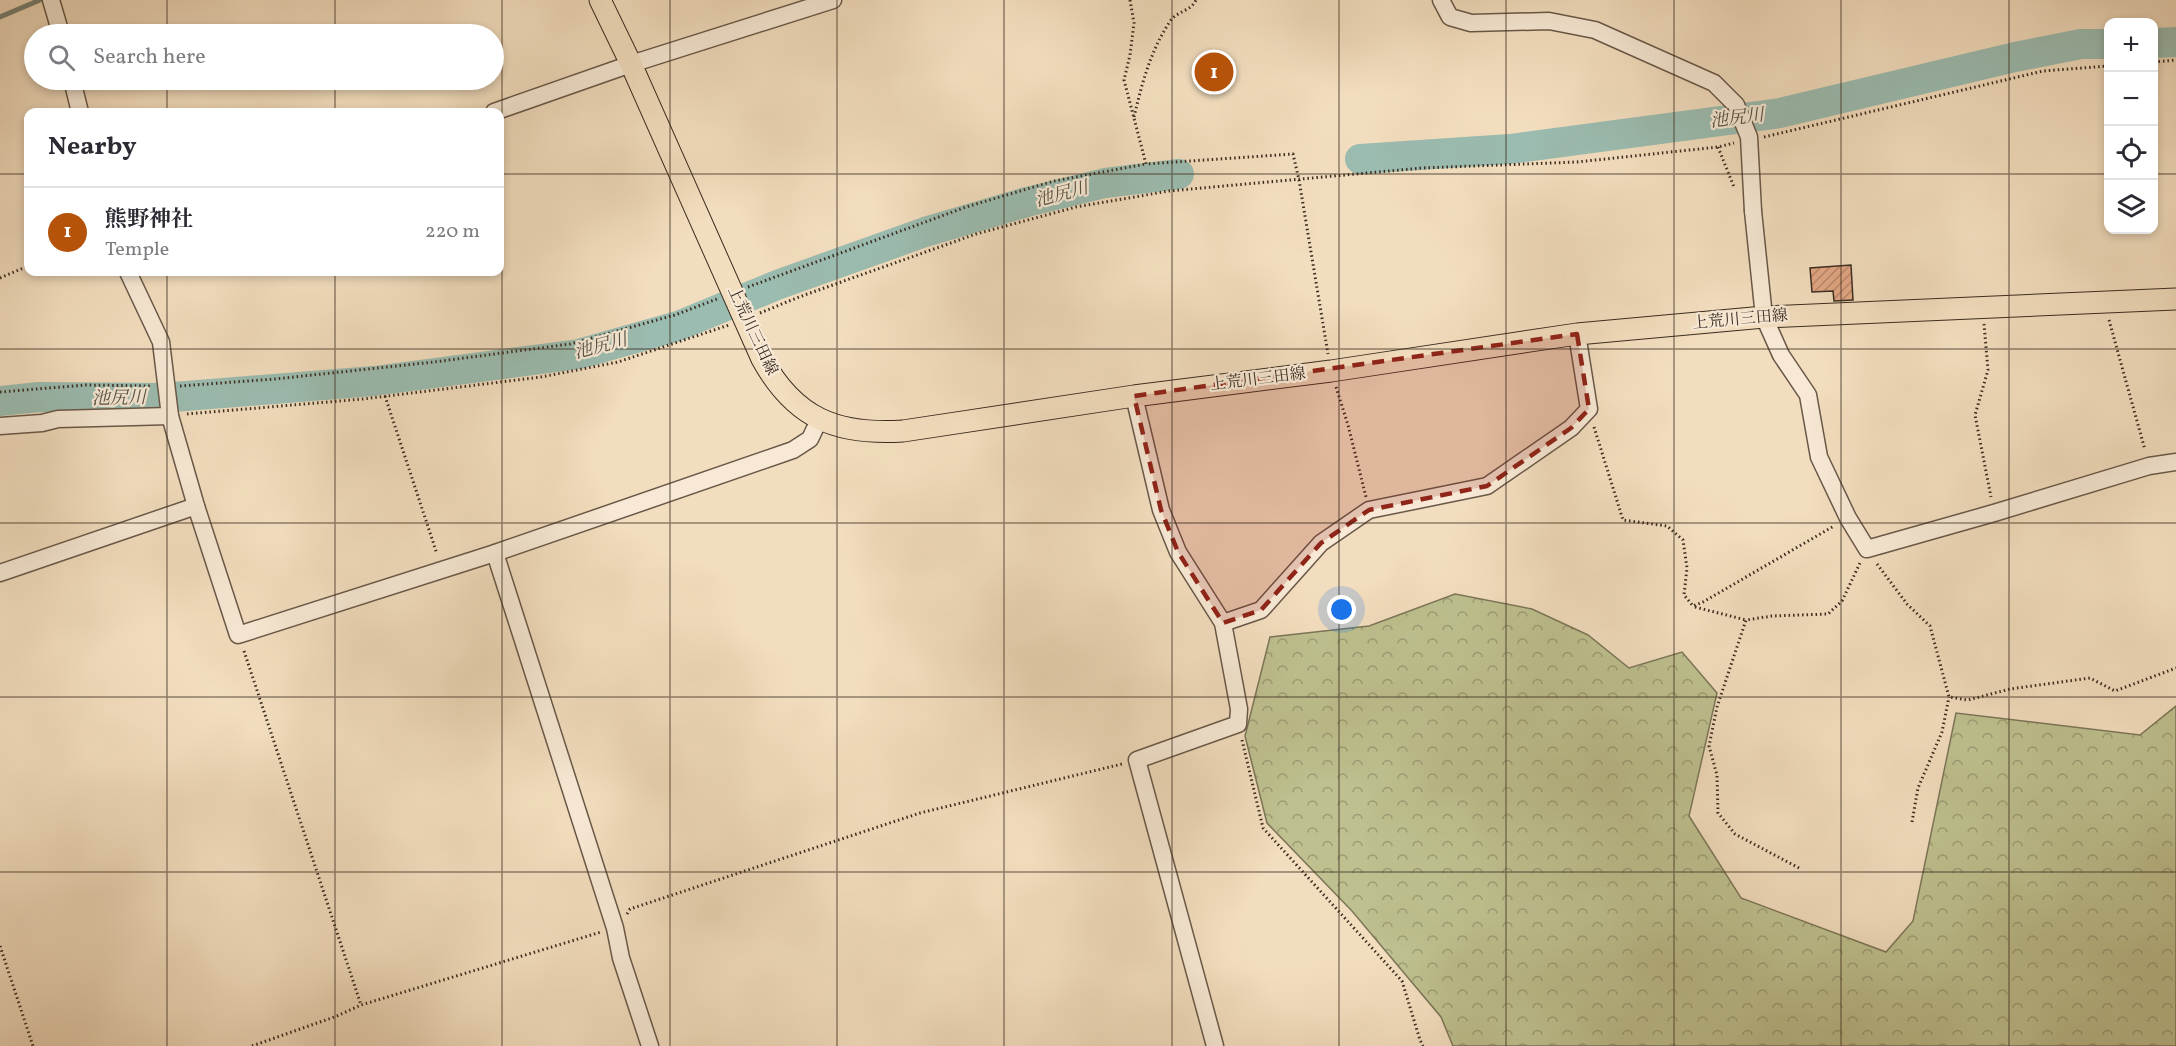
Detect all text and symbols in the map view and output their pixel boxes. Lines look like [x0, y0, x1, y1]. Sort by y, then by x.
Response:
map controls [2104, 18, 2158, 234]
button: + [2104, 18, 2158, 72]
search box [24, 24, 504, 90]
icon: search [45, 41, 78, 74]
text: Search here [93, 42, 206, 73]
pin: 1 [1194, 50, 1234, 94]
button: − [2104, 72, 2158, 126]
water label: 池尻川 [1709, 103, 1767, 135]
button: locate [2104, 126, 2158, 180]
text: Nearby [48, 129, 137, 165]
water label: 池尻川 [1033, 175, 1093, 214]
button: layers [2104, 180, 2158, 234]
text: 熊野神社 [105, 205, 193, 236]
text: 1 [63, 218, 72, 246]
text: 220 m [425, 218, 480, 246]
text: Temple [105, 236, 169, 264]
street label: 上荒川三田線 [722, 283, 782, 379]
street label: 上荒川三田線 [1691, 305, 1789, 335]
water label: 池尻川 [572, 327, 632, 366]
street label: 上荒川三田線 [1209, 363, 1307, 397]
water label: 池尻川 [92, 386, 148, 412]
your location [1327, 595, 1356, 624]

